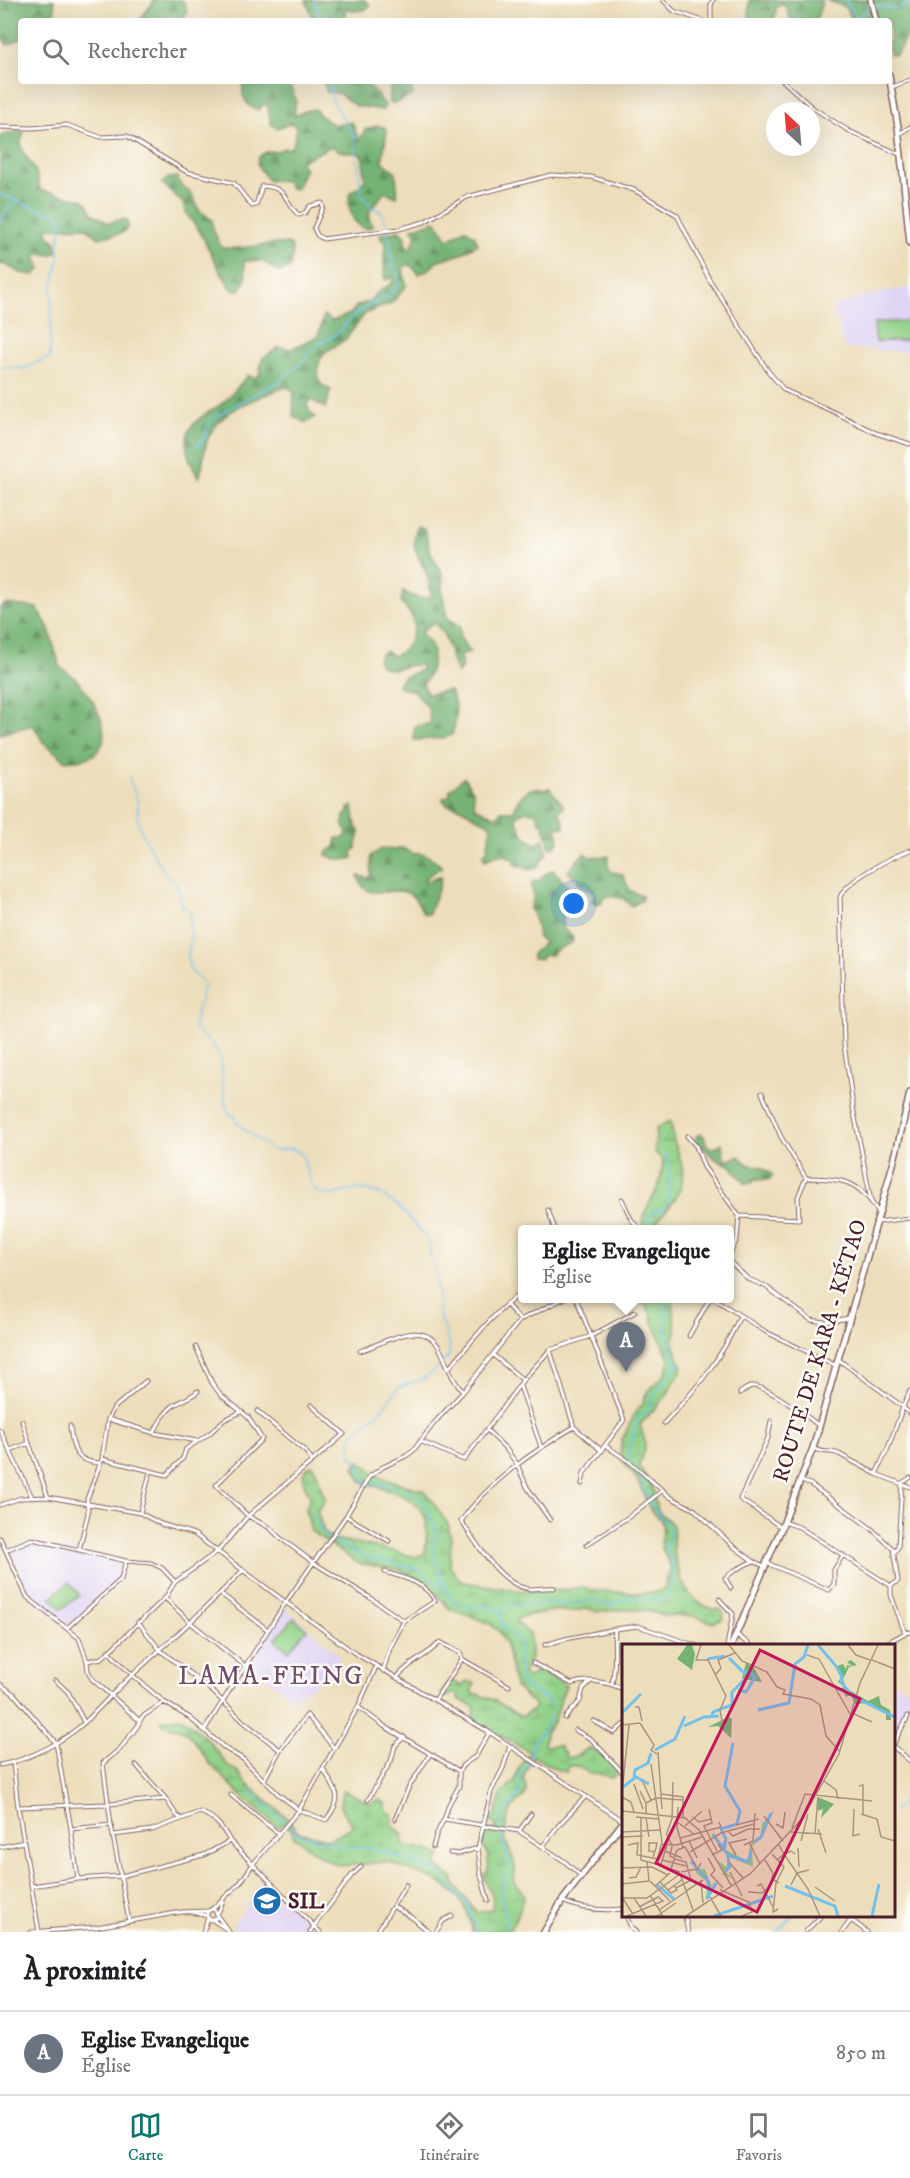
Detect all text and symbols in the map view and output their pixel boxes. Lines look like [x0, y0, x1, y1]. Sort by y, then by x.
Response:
search box [18, 18, 892, 84]
icon: search [39, 35, 72, 68]
text: Rechercher [87, 38, 187, 65]
north arrow [766, 102, 820, 156]
your location [559, 889, 588, 918]
street label: ROUTE DE KARA - KÉTAO [767, 1216, 873, 1486]
popup [518, 1225, 734, 1303]
text: Eglise Evangelique [542, 1238, 710, 1265]
text: Église [542, 1265, 592, 1290]
pin: A [606, 1322, 646, 1372]
inset map [622, 1644, 895, 1917]
district label: LAMA-FEING [178, 1660, 364, 1693]
school or university icon: SIL [251, 1885, 283, 1917]
place label: SIL [288, 1888, 325, 1915]
text: À proximité [24, 1955, 146, 1988]
text: Eglise Evangelique [81, 2027, 249, 2054]
text: A [37, 2041, 50, 2066]
text: 850 m [836, 2041, 886, 2066]
text: Église [81, 2054, 131, 2079]
tab: Carte [128, 2109, 163, 2165]
tab: Itinéraire [419, 2109, 479, 2165]
tab: Favoris [736, 2109, 782, 2165]

